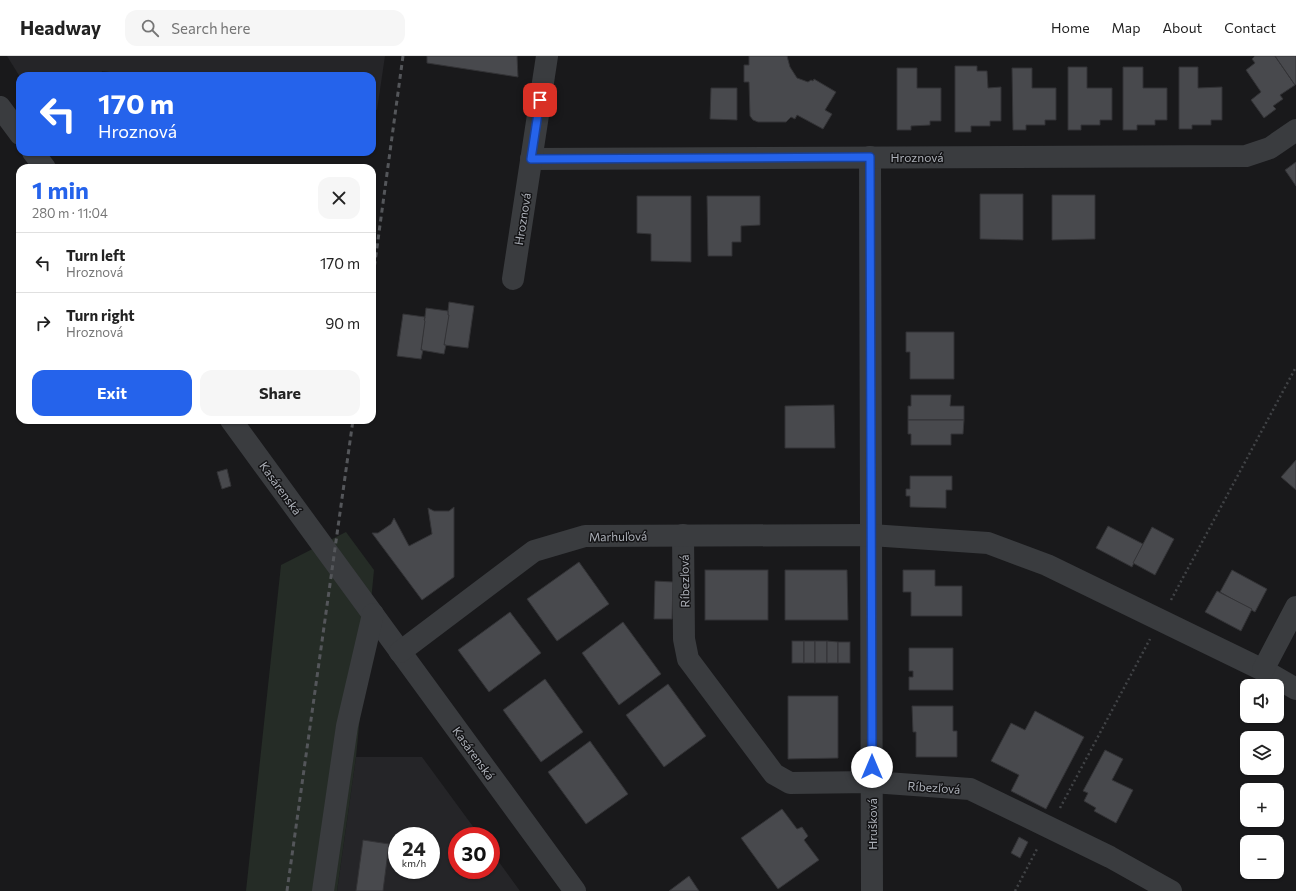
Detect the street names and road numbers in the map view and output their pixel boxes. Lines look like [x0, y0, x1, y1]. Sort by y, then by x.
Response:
street label: Hroznová [891, 150, 943, 164]
street label: Hroznová [511, 192, 533, 246]
street label: Kasárenská [257, 459, 305, 517]
street label: Marhuľová [589, 528, 647, 544]
street label: Ríbezľová [677, 554, 691, 608]
street label: Kasárenská [450, 724, 498, 782]
street label: Ríbezľová [907, 778, 961, 796]
street label: Hrušková [865, 798, 879, 850]

